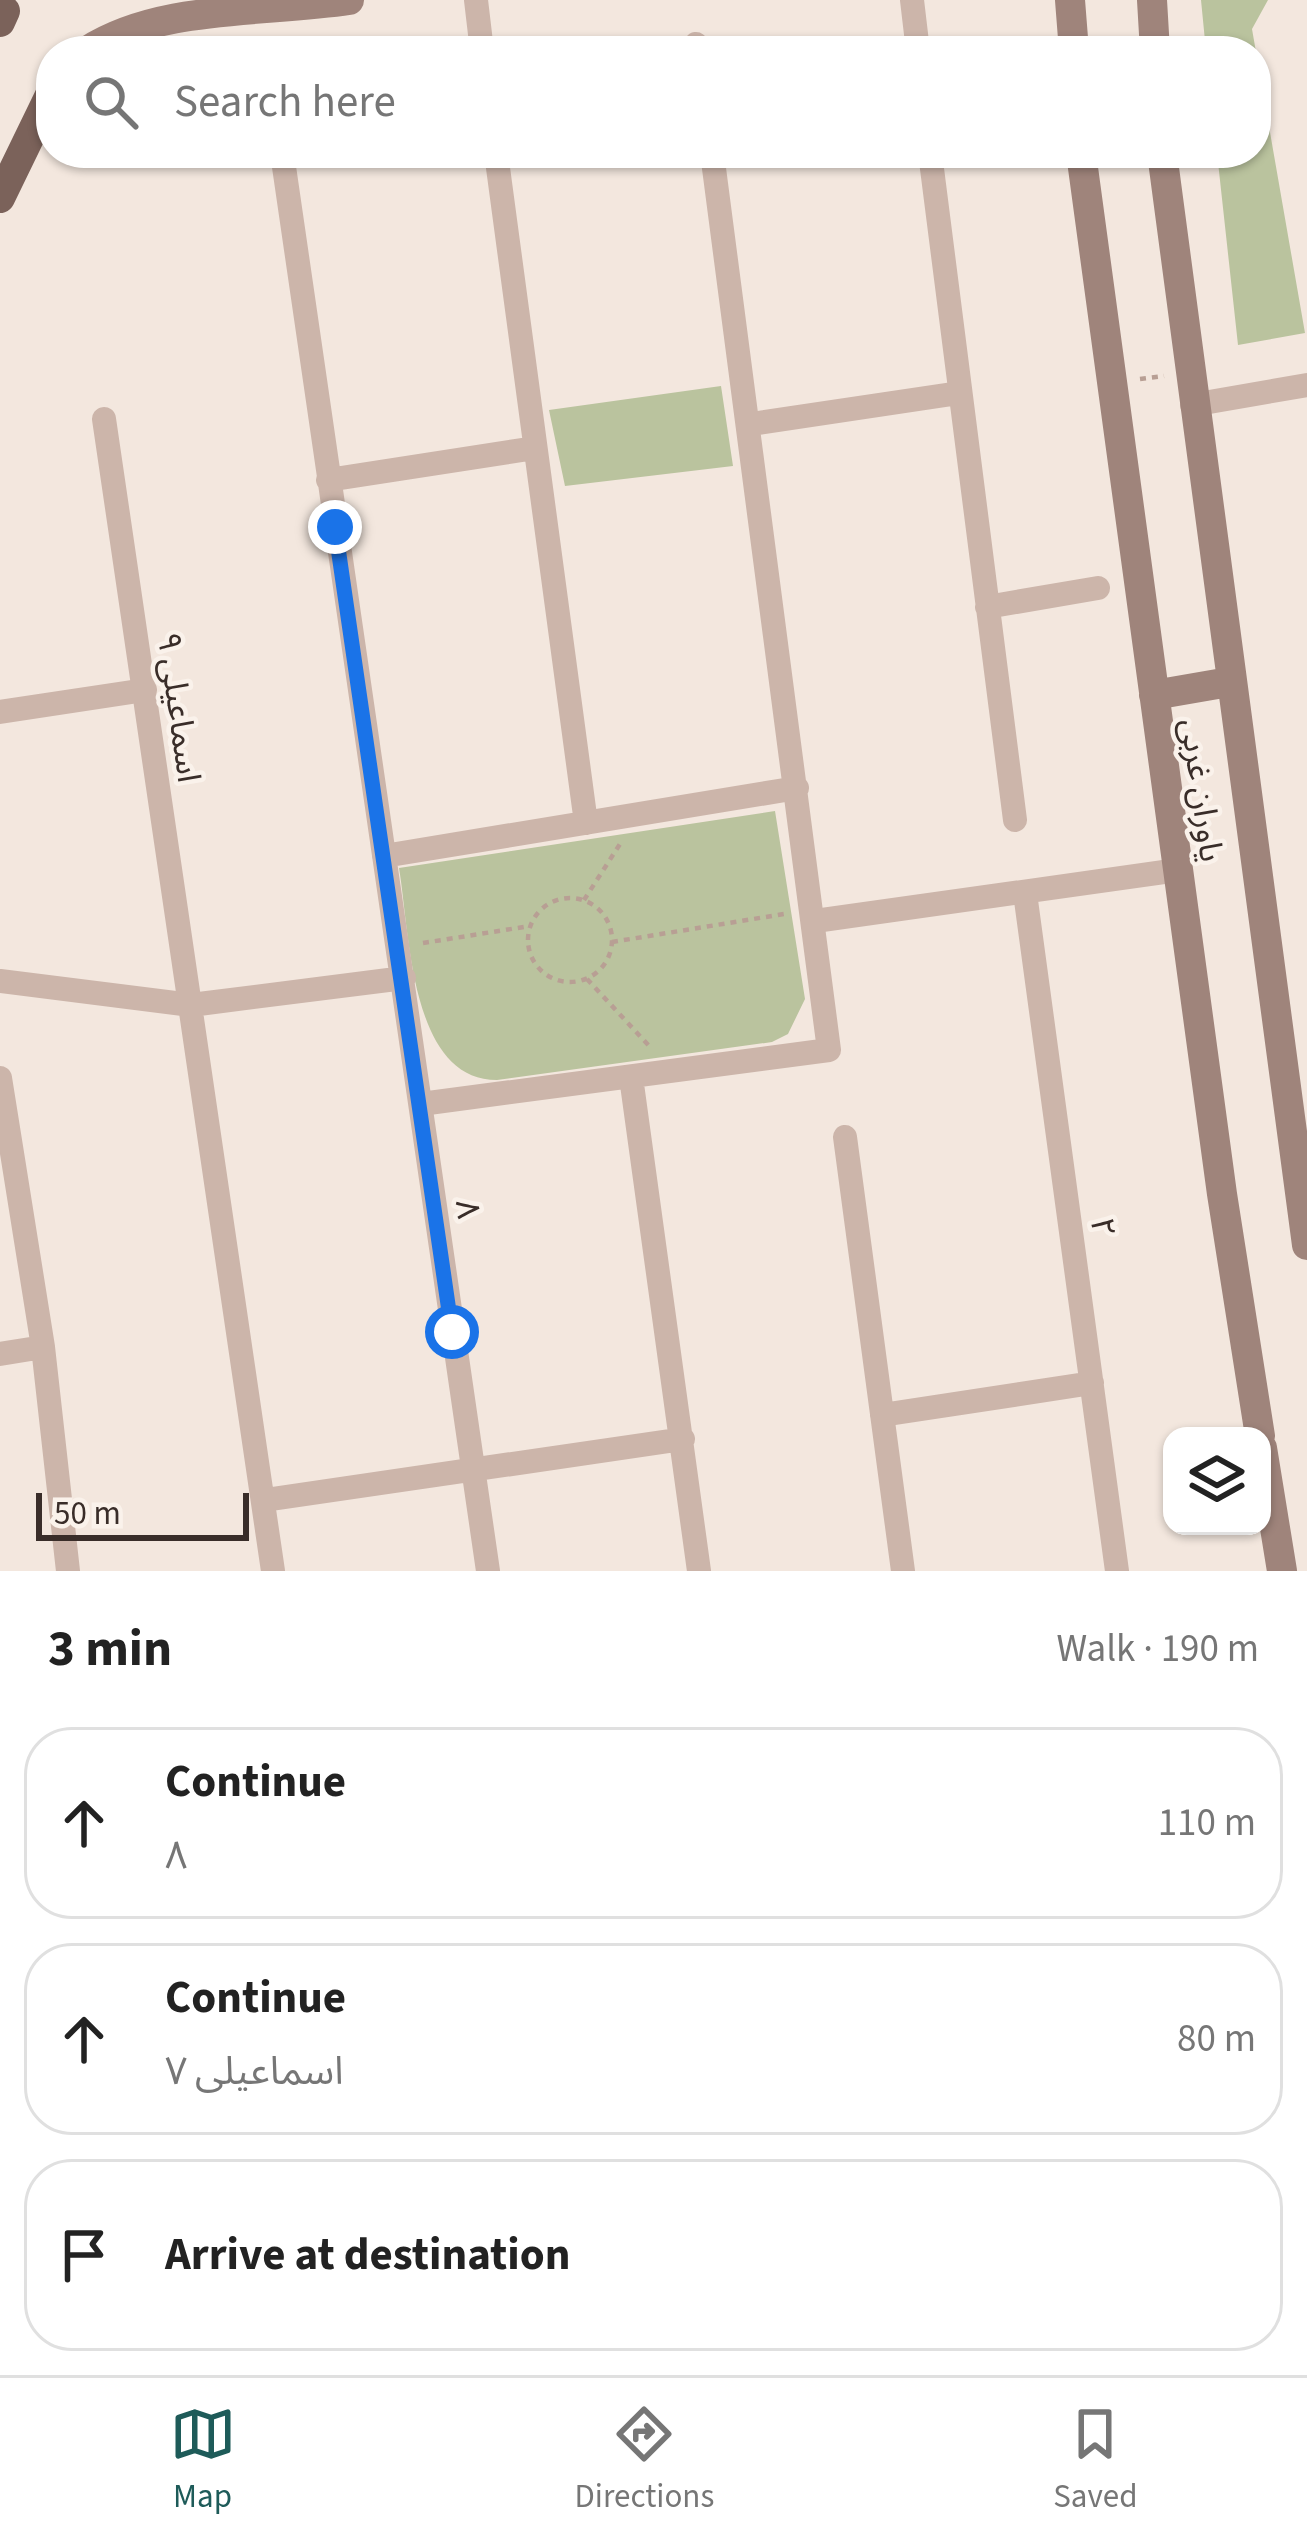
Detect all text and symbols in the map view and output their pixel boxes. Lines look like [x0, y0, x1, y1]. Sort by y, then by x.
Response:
search box [36, 36, 1271, 168]
icon: search [78, 69, 144, 135]
text: Search here [174, 70, 396, 134]
route end [308, 500, 362, 554]
street label: اسماعیلی ۹ [145, 629, 212, 785]
street label: یاوران غربی [1168, 715, 1235, 865]
street label: ۸ [443, 1197, 492, 1222]
street label: ۲ [1078, 1215, 1127, 1240]
route start [425, 1305, 479, 1359]
map controls [1163, 1427, 1271, 1535]
button: layers [1163, 1427, 1271, 1535]
scale bar [36, 1487, 249, 1540]
text: 50 m [54, 1490, 121, 1537]
text: 3 min [48, 1613, 172, 1685]
text: Walk · 190 m [1056, 1621, 1259, 1677]
text: Continue [165, 1750, 346, 1814]
icon: ahead [51, 1790, 117, 1856]
text: 110 m [1158, 1795, 1256, 1851]
text: ۸ [165, 1828, 187, 1884]
text: Continue [165, 1966, 346, 2030]
icon: ahead [51, 2006, 117, 2072]
text: 80 m [1177, 2011, 1256, 2067]
text: اسماعیلی ۷ [165, 2044, 343, 2100]
icon: arrive [51, 2222, 117, 2288]
text: Arrive at destination [165, 2223, 570, 2287]
tab: Map [170, 2401, 236, 2520]
tab: Directions [575, 2401, 714, 2520]
tab: Saved [1053, 2401, 1137, 2520]

